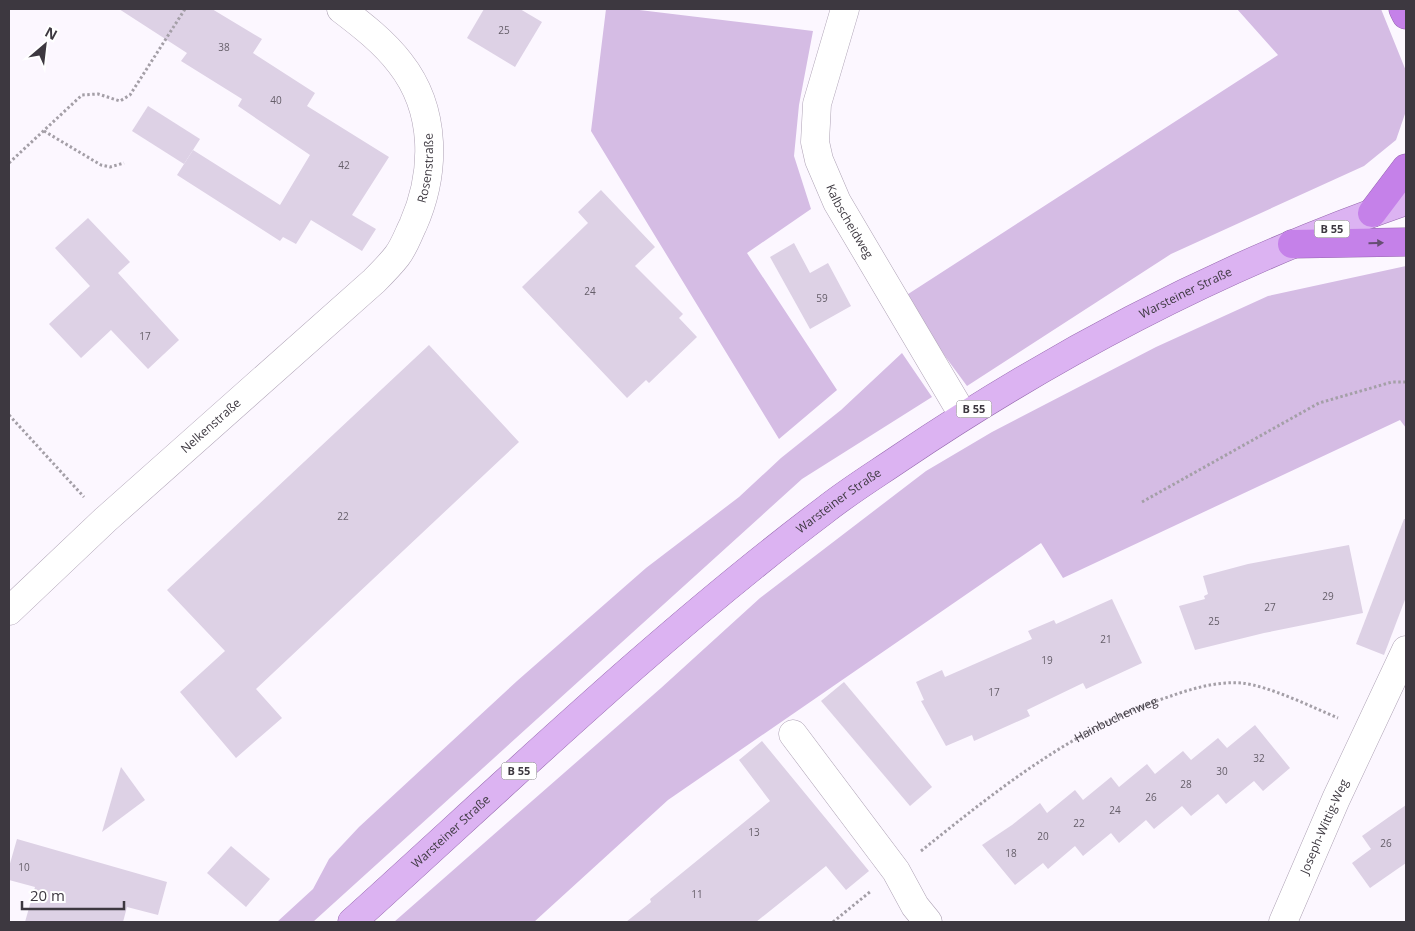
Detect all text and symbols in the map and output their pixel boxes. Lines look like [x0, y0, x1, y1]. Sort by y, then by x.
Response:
north arrow [20, 20, 70, 70]
text: N [42, 22, 61, 44]
house number: 25 [498, 23, 510, 37]
house number: 38 [218, 40, 230, 54]
house number: 40 [270, 93, 282, 107]
street label: Rosenstraße [413, 132, 437, 205]
house number: 42 [338, 158, 350, 172]
street label: Kalbscheidweg [822, 181, 878, 262]
road number: B 55 [1314, 220, 1350, 238]
one-way arrow [1368, 238, 1384, 246]
street label: Warsteiner Straße [1136, 263, 1235, 322]
house number: 24 [584, 284, 596, 298]
house number: 59 [816, 291, 828, 305]
house number: 17 [139, 329, 151, 343]
street label: Nelkenstraße [177, 394, 245, 457]
road number: B 55 [956, 400, 992, 418]
street label: Warsteiner Straße [792, 464, 885, 537]
house number: 22 [337, 509, 349, 523]
house number: 29 [1322, 589, 1334, 603]
house number: 27 [1264, 600, 1276, 614]
house number: 25 [1208, 614, 1220, 628]
house number: 21 [1100, 632, 1112, 646]
house number: 19 [1041, 653, 1053, 667]
house number: 17 [988, 685, 1000, 699]
street label: Hainbuchenweg [1071, 692, 1160, 746]
house number: 32 [1253, 751, 1265, 765]
road number: B 55 [502, 762, 536, 779]
house number: 30 [1216, 764, 1228, 778]
street label: Joseph-Wittig-Weg [1295, 776, 1352, 877]
house number: 28 [1180, 777, 1192, 791]
house number: 26 [1145, 790, 1157, 804]
street label: Warsteiner Straße [408, 791, 494, 872]
house number: 24 [1109, 803, 1121, 817]
house number: 22 [1073, 816, 1085, 830]
house number: 13 [748, 825, 760, 839]
house number: 20 [1037, 829, 1049, 843]
house number: 26 [1380, 836, 1392, 850]
house number: 18 [1005, 846, 1017, 860]
house number: 10 [18, 860, 30, 874]
scale bar [22, 878, 125, 910]
text: 20 m [30, 885, 65, 905]
house number: 11 [691, 887, 703, 901]

